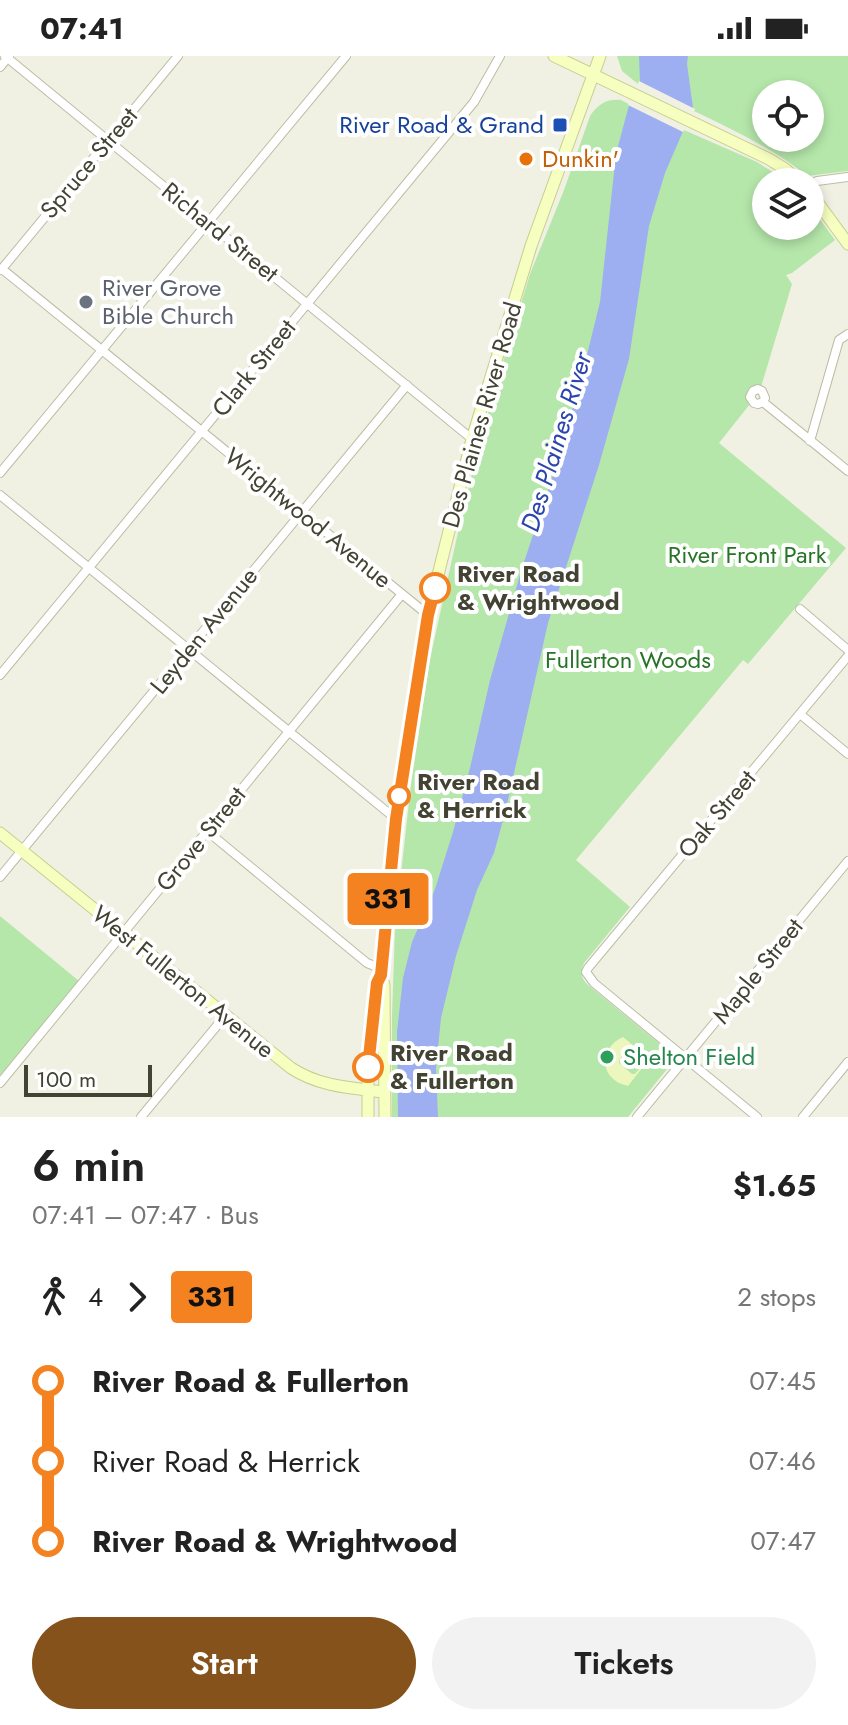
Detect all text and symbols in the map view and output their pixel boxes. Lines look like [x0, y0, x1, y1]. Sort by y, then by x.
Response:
text: 07:41 [40, 7, 124, 50]
map controls [752, 80, 824, 240]
button: locate [752, 80, 824, 152]
street label: Spruce Street [32, 99, 146, 226]
place label: River Road & Grand [339, 107, 544, 142]
marker: River Road & Grand [551, 116, 569, 134]
place label: Dunkin' [542, 141, 619, 176]
marker: Dunkin' [517, 150, 535, 168]
button: layers [752, 168, 824, 240]
street label: Richard Street [154, 173, 287, 290]
place label: River Grove Bible Church [102, 270, 234, 333]
marker: River Grove Bible Church [77, 293, 95, 311]
street label: Des Plaines River Road [433, 298, 530, 532]
street label: Clark Street [203, 311, 304, 424]
water label: Des Plaines River [511, 346, 602, 536]
street label: Wrightwood Avenue [217, 439, 400, 596]
park label: River Front Park [668, 537, 827, 572]
place label: River Road & Wrightwood [457, 556, 620, 619]
street label: Leyden Avenue [142, 560, 266, 702]
marker: River Road & Wrightwood [420, 573, 450, 603]
park label: Fullerton Woods [545, 642, 711, 677]
street label: Oak Street [669, 762, 764, 865]
place label: River Road & Herrick [417, 764, 540, 827]
street label: Grove Street [147, 778, 254, 899]
marker: River Road & Herrick [388, 785, 410, 807]
line badge: 331 [342, 873, 434, 925]
text: 331 [363, 878, 413, 919]
street label: West Fullerton Avenue [84, 897, 282, 1066]
street label: Maple Street [704, 910, 811, 1031]
place label: River Road & Fullerton [390, 1035, 514, 1098]
place label: Shelton Field [623, 1039, 755, 1074]
marker: Shelton Field [598, 1048, 616, 1066]
marker: River Road & Fullerton [353, 1052, 383, 1082]
scale bar [24, 1061, 152, 1097]
text: 100 m [36, 1063, 96, 1095]
text: 6 min [32, 1134, 145, 1198]
text: $1.65 [733, 1164, 816, 1207]
text: 07:41 – 07:47 · Bus [32, 1196, 259, 1234]
icon: walk [32, 1275, 76, 1319]
icon: forward [115, 1275, 159, 1319]
text: 331 [187, 1276, 236, 1317]
text: 4 [88, 1278, 103, 1316]
text: 2 stops [737, 1278, 816, 1316]
text: River Road & Fullerton [92, 1360, 409, 1403]
text: 07:45 [749, 1362, 816, 1400]
text: River Road & Herrick [92, 1440, 360, 1483]
text: 07:46 [749, 1442, 816, 1480]
text: River Road & Wrightwood [92, 1520, 458, 1563]
text: 07:47 [750, 1522, 816, 1560]
button: Start [32, 1617, 416, 1709]
button: Tickets [432, 1617, 816, 1709]

